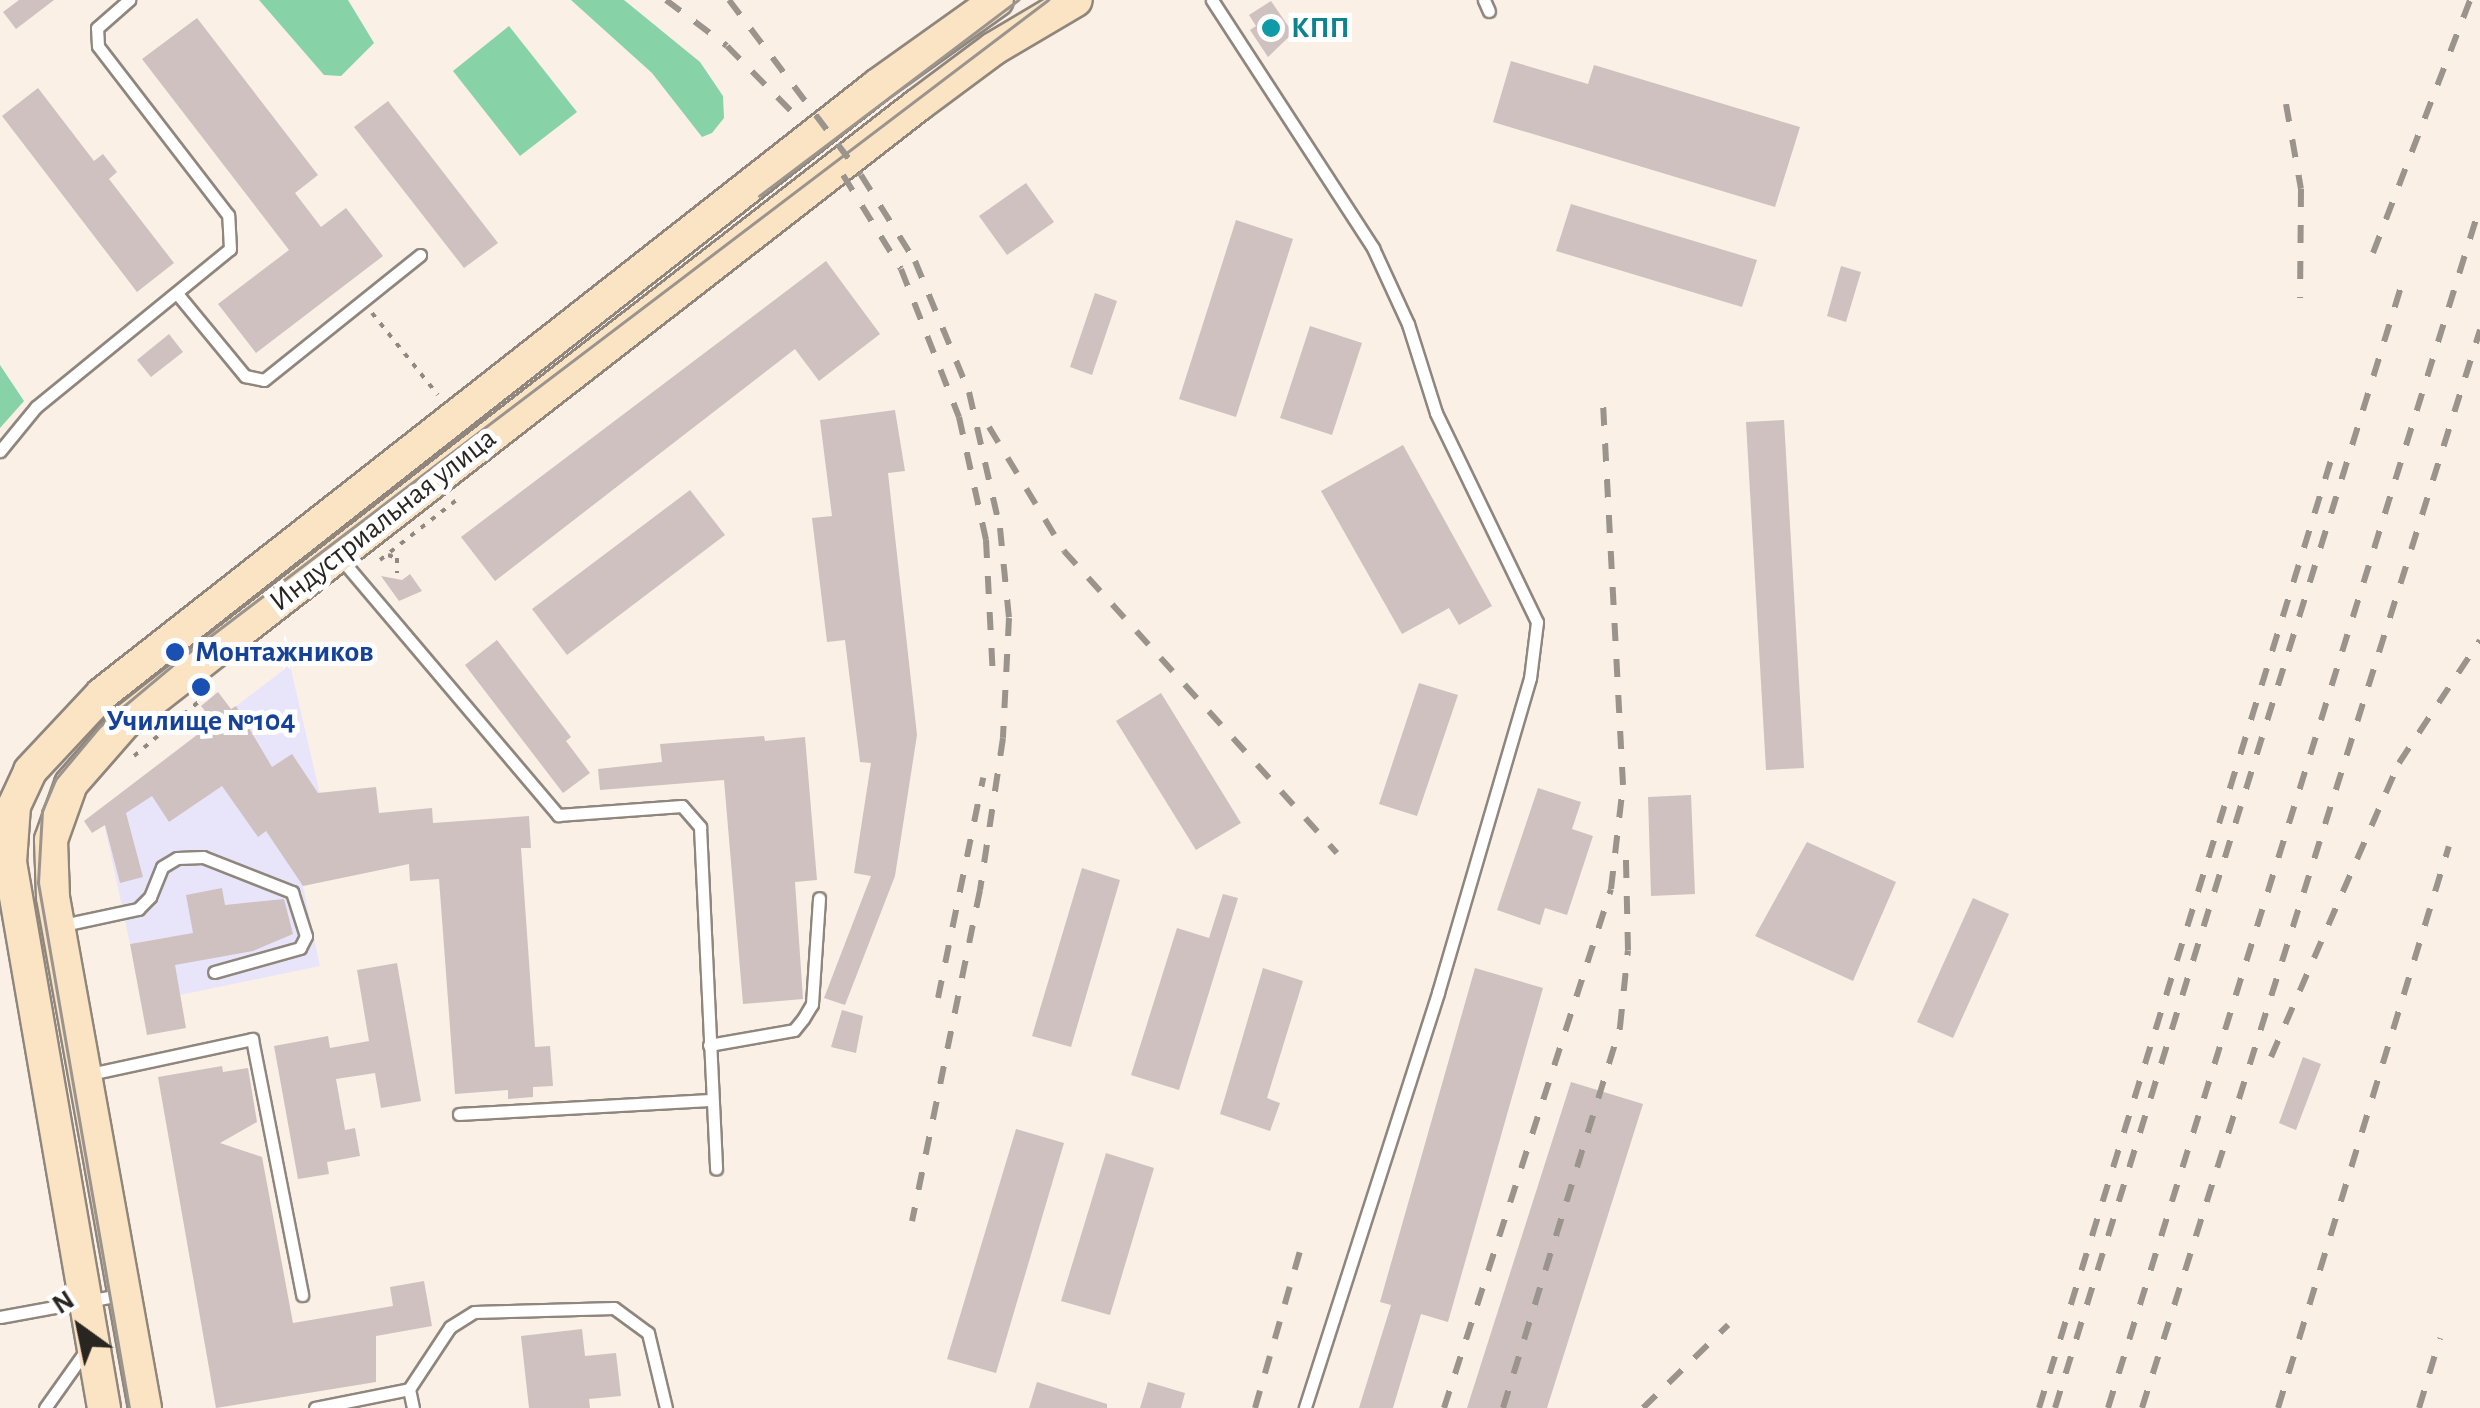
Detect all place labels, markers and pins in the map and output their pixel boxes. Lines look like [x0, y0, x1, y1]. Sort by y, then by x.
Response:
place label: КПП [1291, 10, 1350, 46]
marker: КПП [1260, 17, 1282, 39]
place label: Монтажников [195, 634, 374, 670]
marker: Монтажников [164, 641, 186, 663]
marker: Училище №104 [190, 676, 212, 698]
place label: Училище №104 [106, 703, 296, 739]

